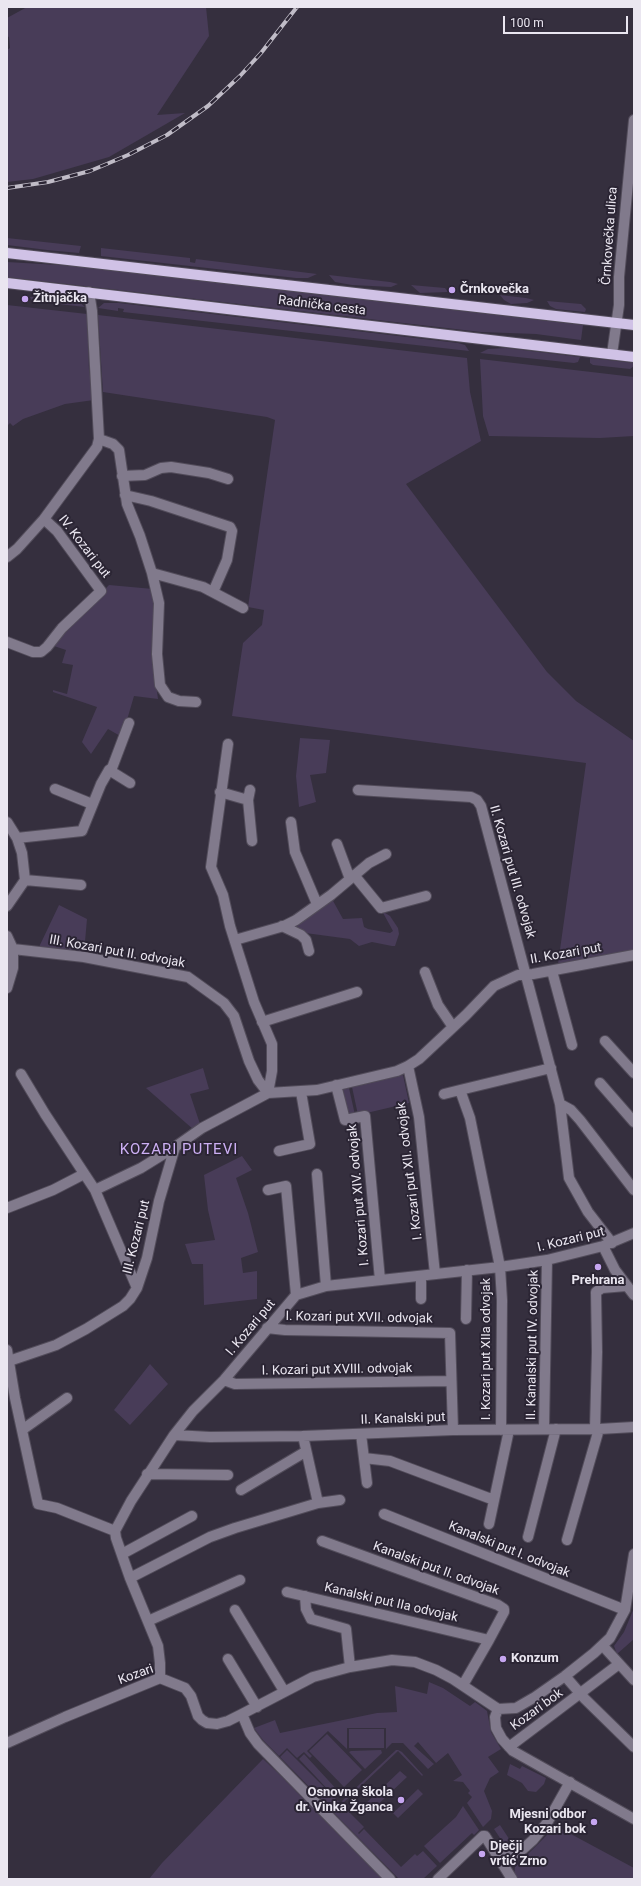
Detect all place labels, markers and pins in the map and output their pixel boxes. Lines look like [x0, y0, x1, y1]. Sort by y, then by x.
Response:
place label: Črnkovečka [460, 282, 529, 298]
marker: Črnkovečka [447, 285, 457, 295]
place label: Žitnjačka [33, 291, 87, 307]
marker: Žitnjačka [20, 294, 30, 304]
marker: Prehrana [593, 1262, 603, 1272]
place label: Prehrana [571, 1273, 625, 1289]
place label: Konzum [511, 1651, 559, 1667]
marker: Konzum [498, 1654, 508, 1664]
place label: Osnovna škola dr. Vinka Žganca [295, 1785, 393, 1816]
marker: Osnovna škola dr. Vinka Žganca [396, 1795, 406, 1805]
place label: Mjesni odbor Kozari bok [510, 1807, 586, 1838]
marker: Mjesni odbor Kozari bok [589, 1817, 599, 1827]
place label: Dječji vrtić Zrno [490, 1839, 547, 1870]
marker: Dječji vrtić Zrno [477, 1849, 487, 1859]

